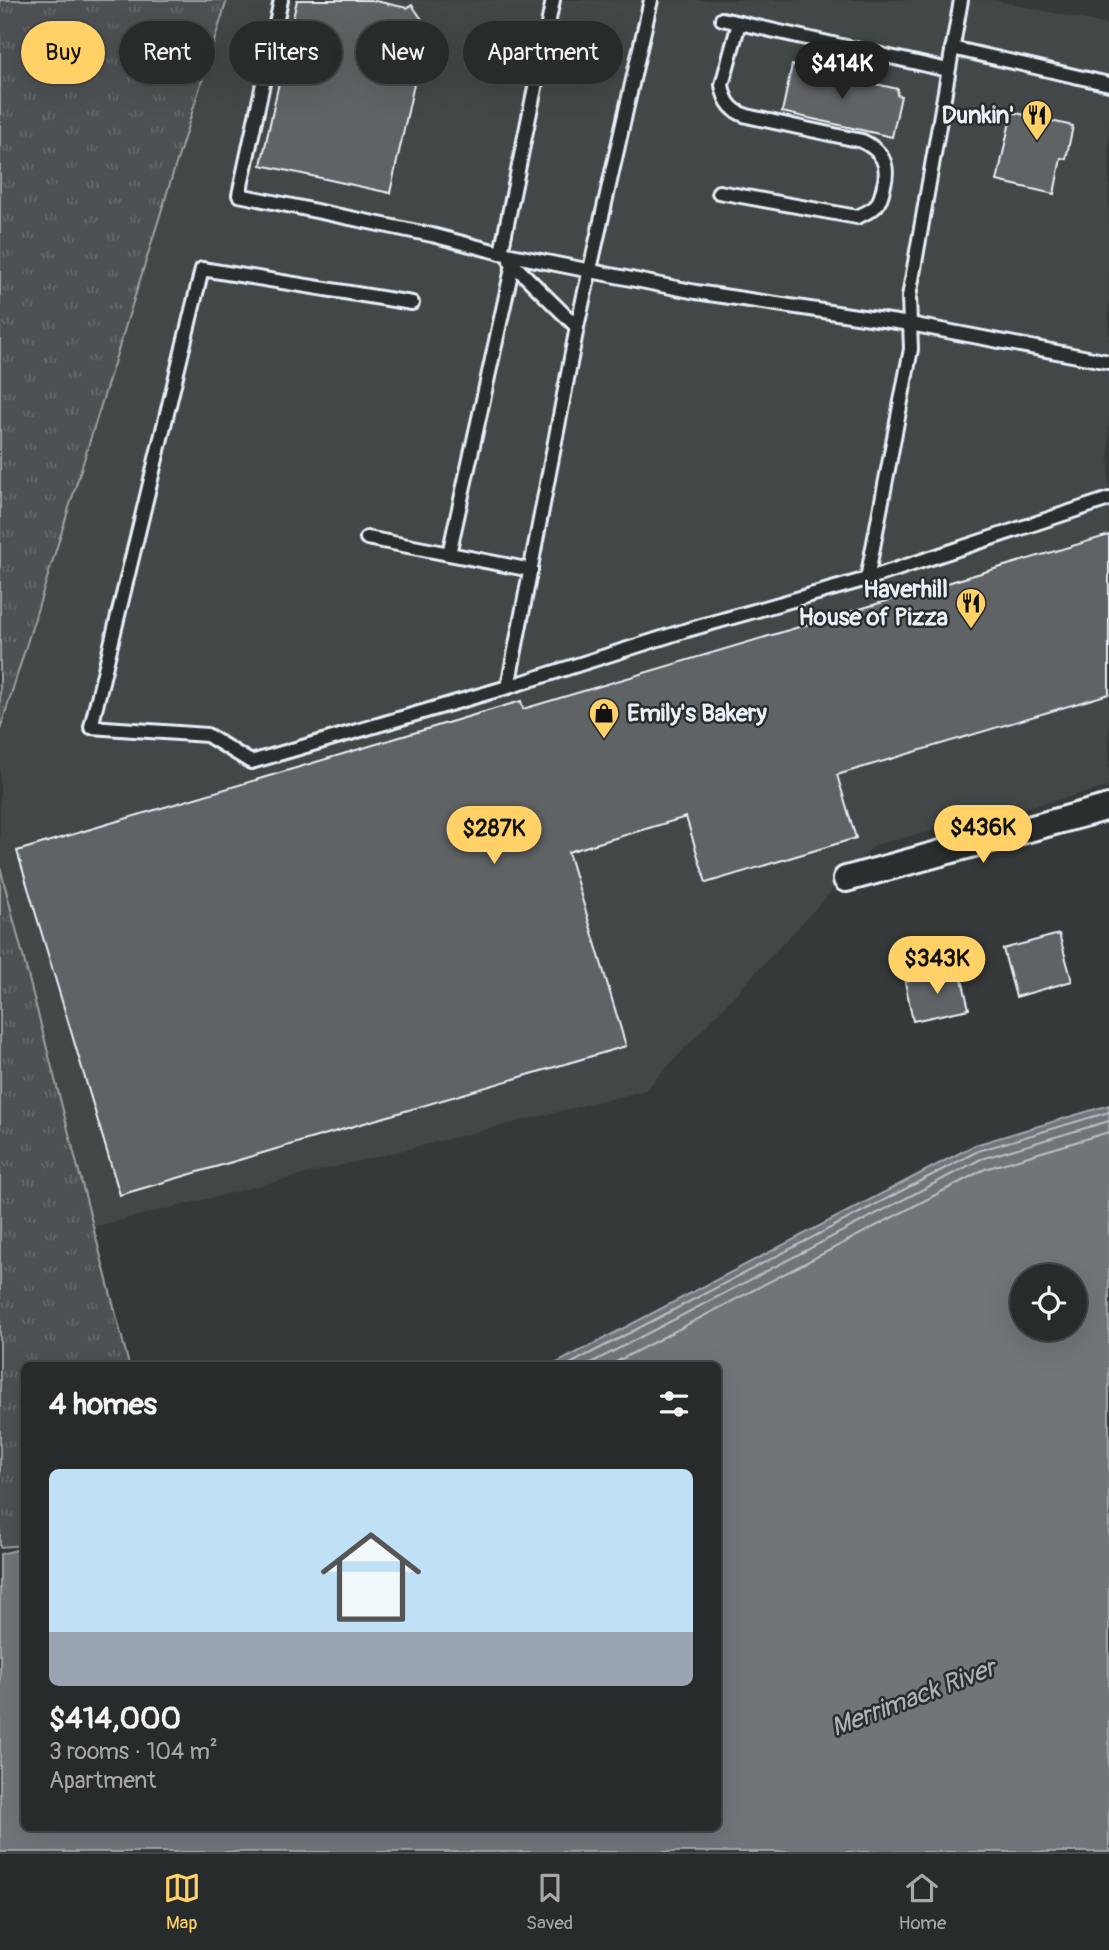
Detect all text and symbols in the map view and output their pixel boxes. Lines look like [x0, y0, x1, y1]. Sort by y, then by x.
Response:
chip: Buy [21, 21, 105, 84]
chip: Rent [119, 21, 215, 84]
chip: Filters [229, 21, 342, 84]
chip: New [356, 21, 449, 84]
chip: Apartment [463, 21, 623, 84]
pin: $414K [793, 42, 891, 101]
text: $414K [811, 49, 873, 78]
restaurant icon: Dunkin' [1020, 98, 1054, 142]
place label: Dunkin' [941, 101, 1014, 130]
place label: Haverhill House of Pizza [799, 575, 948, 632]
restaurant icon: Haverhill House of Pizza [954, 586, 988, 630]
shop icon: Emily's Bakery [587, 696, 621, 740]
place label: Emily's Bakery [627, 699, 767, 728]
pin: $287K [445, 806, 543, 866]
pin: $436K [934, 806, 1032, 865]
text: $436K [950, 813, 1016, 842]
text: $287K [463, 814, 525, 843]
pin: $343K [888, 936, 986, 996]
text: $343K [904, 944, 970, 973]
map controls [1010, 1264, 1087, 1341]
button: locate [1010, 1264, 1087, 1341]
icon: filters [655, 1385, 693, 1423]
text: 4 homes [49, 1386, 157, 1423]
icon: home [308, 1514, 434, 1640]
water label: Merrimack River [827, 1651, 1003, 1744]
text: $414,000 [49, 1700, 181, 1737]
text: 3 rooms · 104 m² [49, 1737, 218, 1766]
text: Apartment [49, 1766, 156, 1795]
tab: Map [163, 1869, 201, 1935]
tab: Saved [526, 1869, 573, 1935]
tab: Home [898, 1869, 946, 1935]

